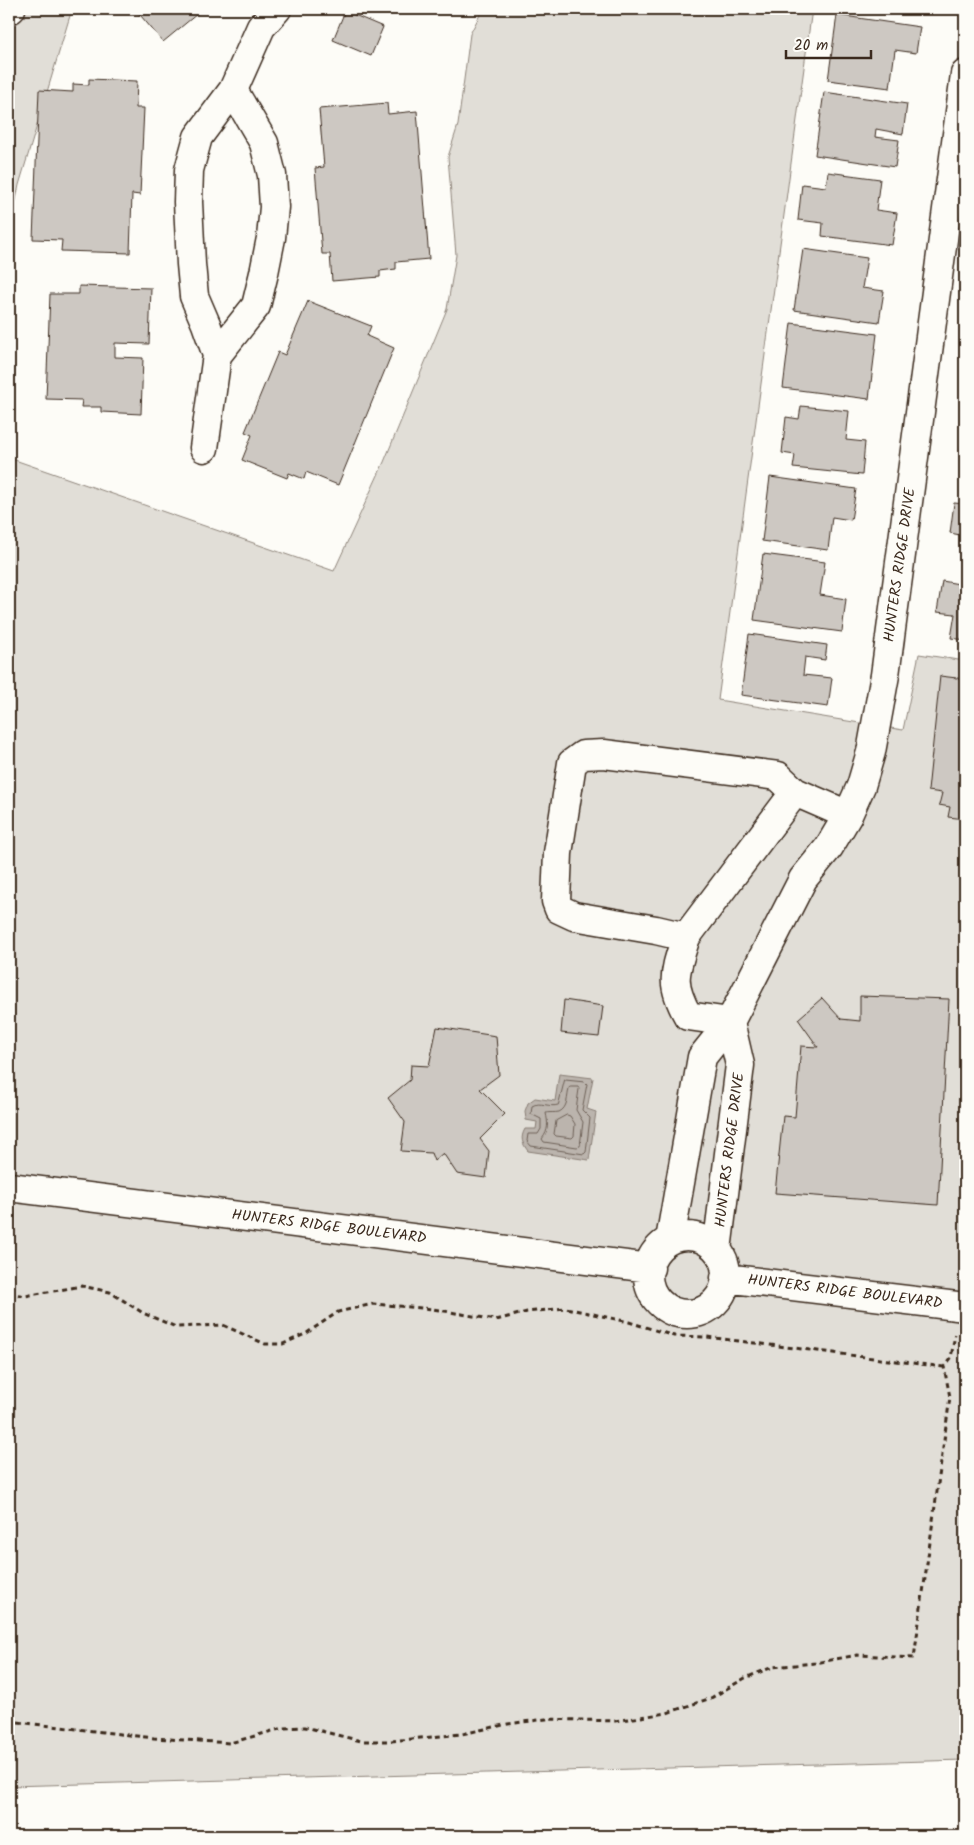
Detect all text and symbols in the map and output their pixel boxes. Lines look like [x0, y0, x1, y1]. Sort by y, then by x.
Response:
scale bar [786, 28, 872, 60]
text: 20 m [794, 34, 828, 58]
street label: HUNTERS RIDGE DRIVE [877, 485, 923, 644]
street label: HUNTERS RIDGE DRIVE [709, 1070, 752, 1229]
street label: HUNTERS RIDGE BOULEVARD [230, 1203, 428, 1251]
street label: HUNTERS RIDGE BOULEVARD [746, 1268, 944, 1316]

